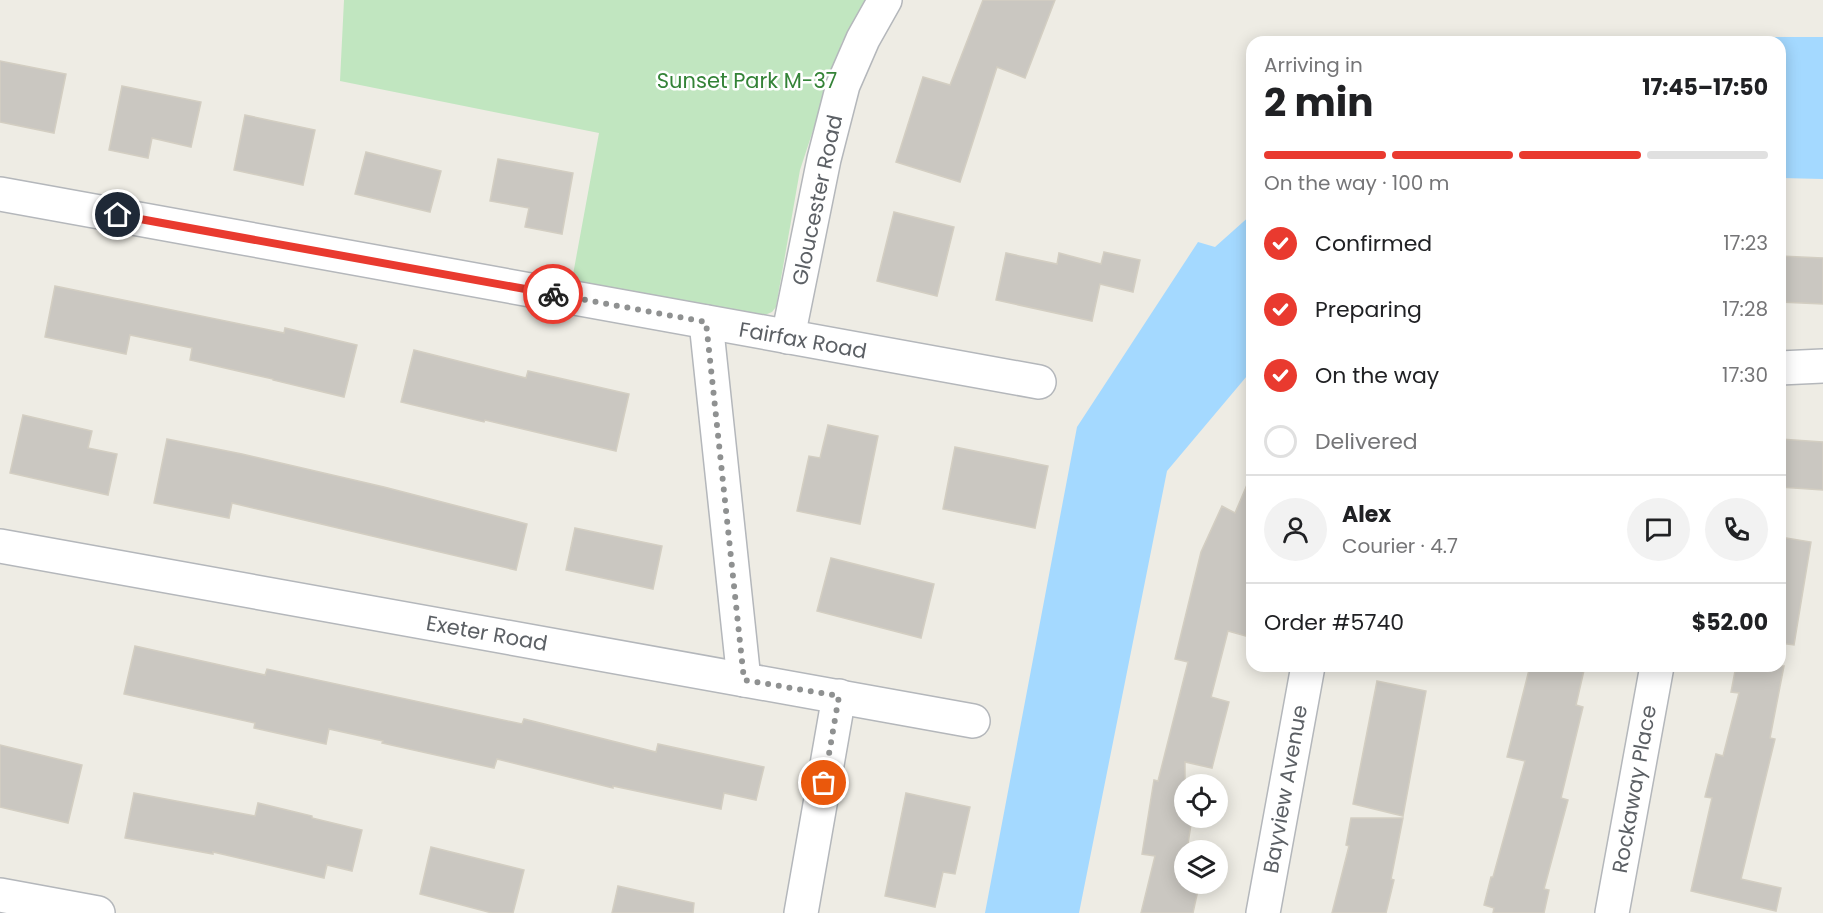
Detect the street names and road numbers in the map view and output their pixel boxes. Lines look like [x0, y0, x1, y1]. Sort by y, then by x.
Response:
street label: Gloucester Road [785, 112, 849, 288]
street label: Fairfax Road [737, 315, 869, 365]
street label: Exeter Road [424, 608, 550, 658]
street label: Bayview Avenue [1256, 703, 1314, 875]
street label: Rockaway Place [1605, 703, 1663, 875]

